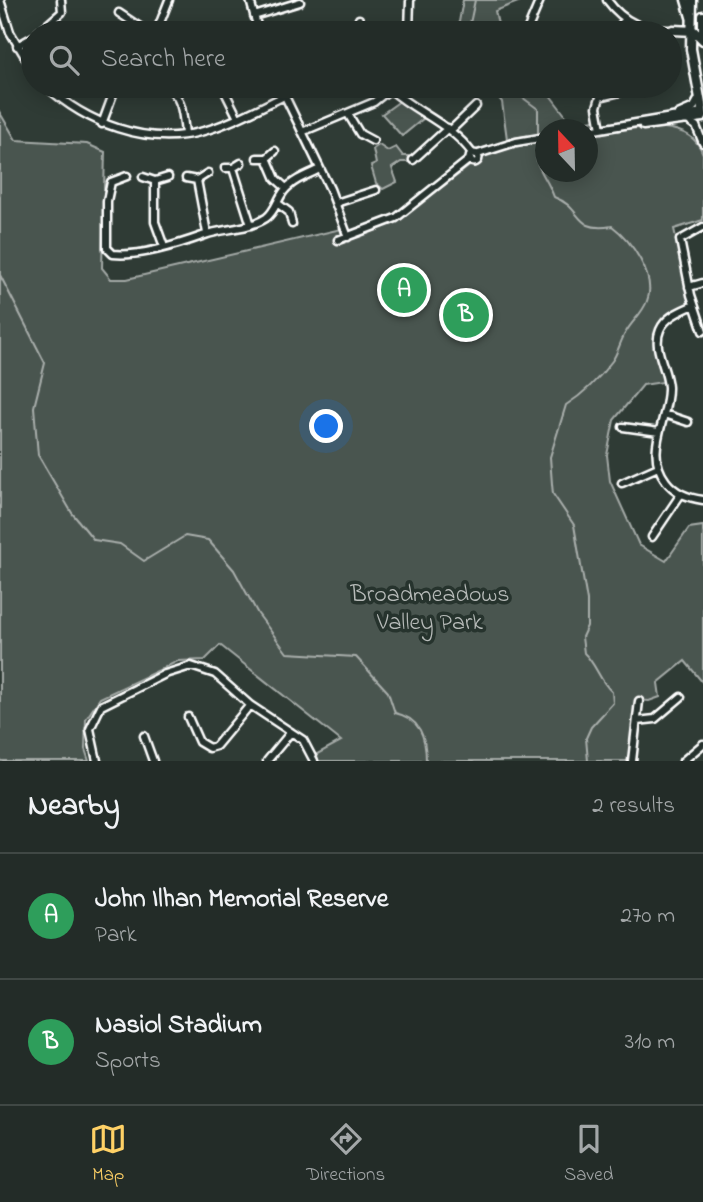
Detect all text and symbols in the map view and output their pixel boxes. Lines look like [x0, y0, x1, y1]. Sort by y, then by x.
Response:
search box [21, 21, 682, 98]
icon: search [45, 41, 83, 79]
text: Search here [101, 41, 226, 79]
north arrow [535, 119, 598, 182]
pin: A [381, 264, 427, 316]
pin: B [443, 289, 489, 341]
your location [309, 409, 343, 443]
park label: Broadmeadows Valley Park [350, 578, 509, 642]
text: Nearby [28, 785, 120, 829]
text: 2 results [592, 790, 675, 823]
text: John Ilhan Memorial Reserve [95, 881, 389, 919]
text: A [44, 900, 58, 933]
text: 270 m [621, 900, 675, 933]
text: Park [95, 919, 137, 952]
text: Nasiol Stadium [95, 1007, 262, 1045]
text: B [43, 1026, 59, 1059]
text: 310 m [625, 1026, 675, 1059]
text: Sports [95, 1045, 161, 1078]
tab: Map [89, 1120, 127, 1189]
tab: Directions [306, 1120, 385, 1189]
tab: Saved [564, 1120, 614, 1189]

